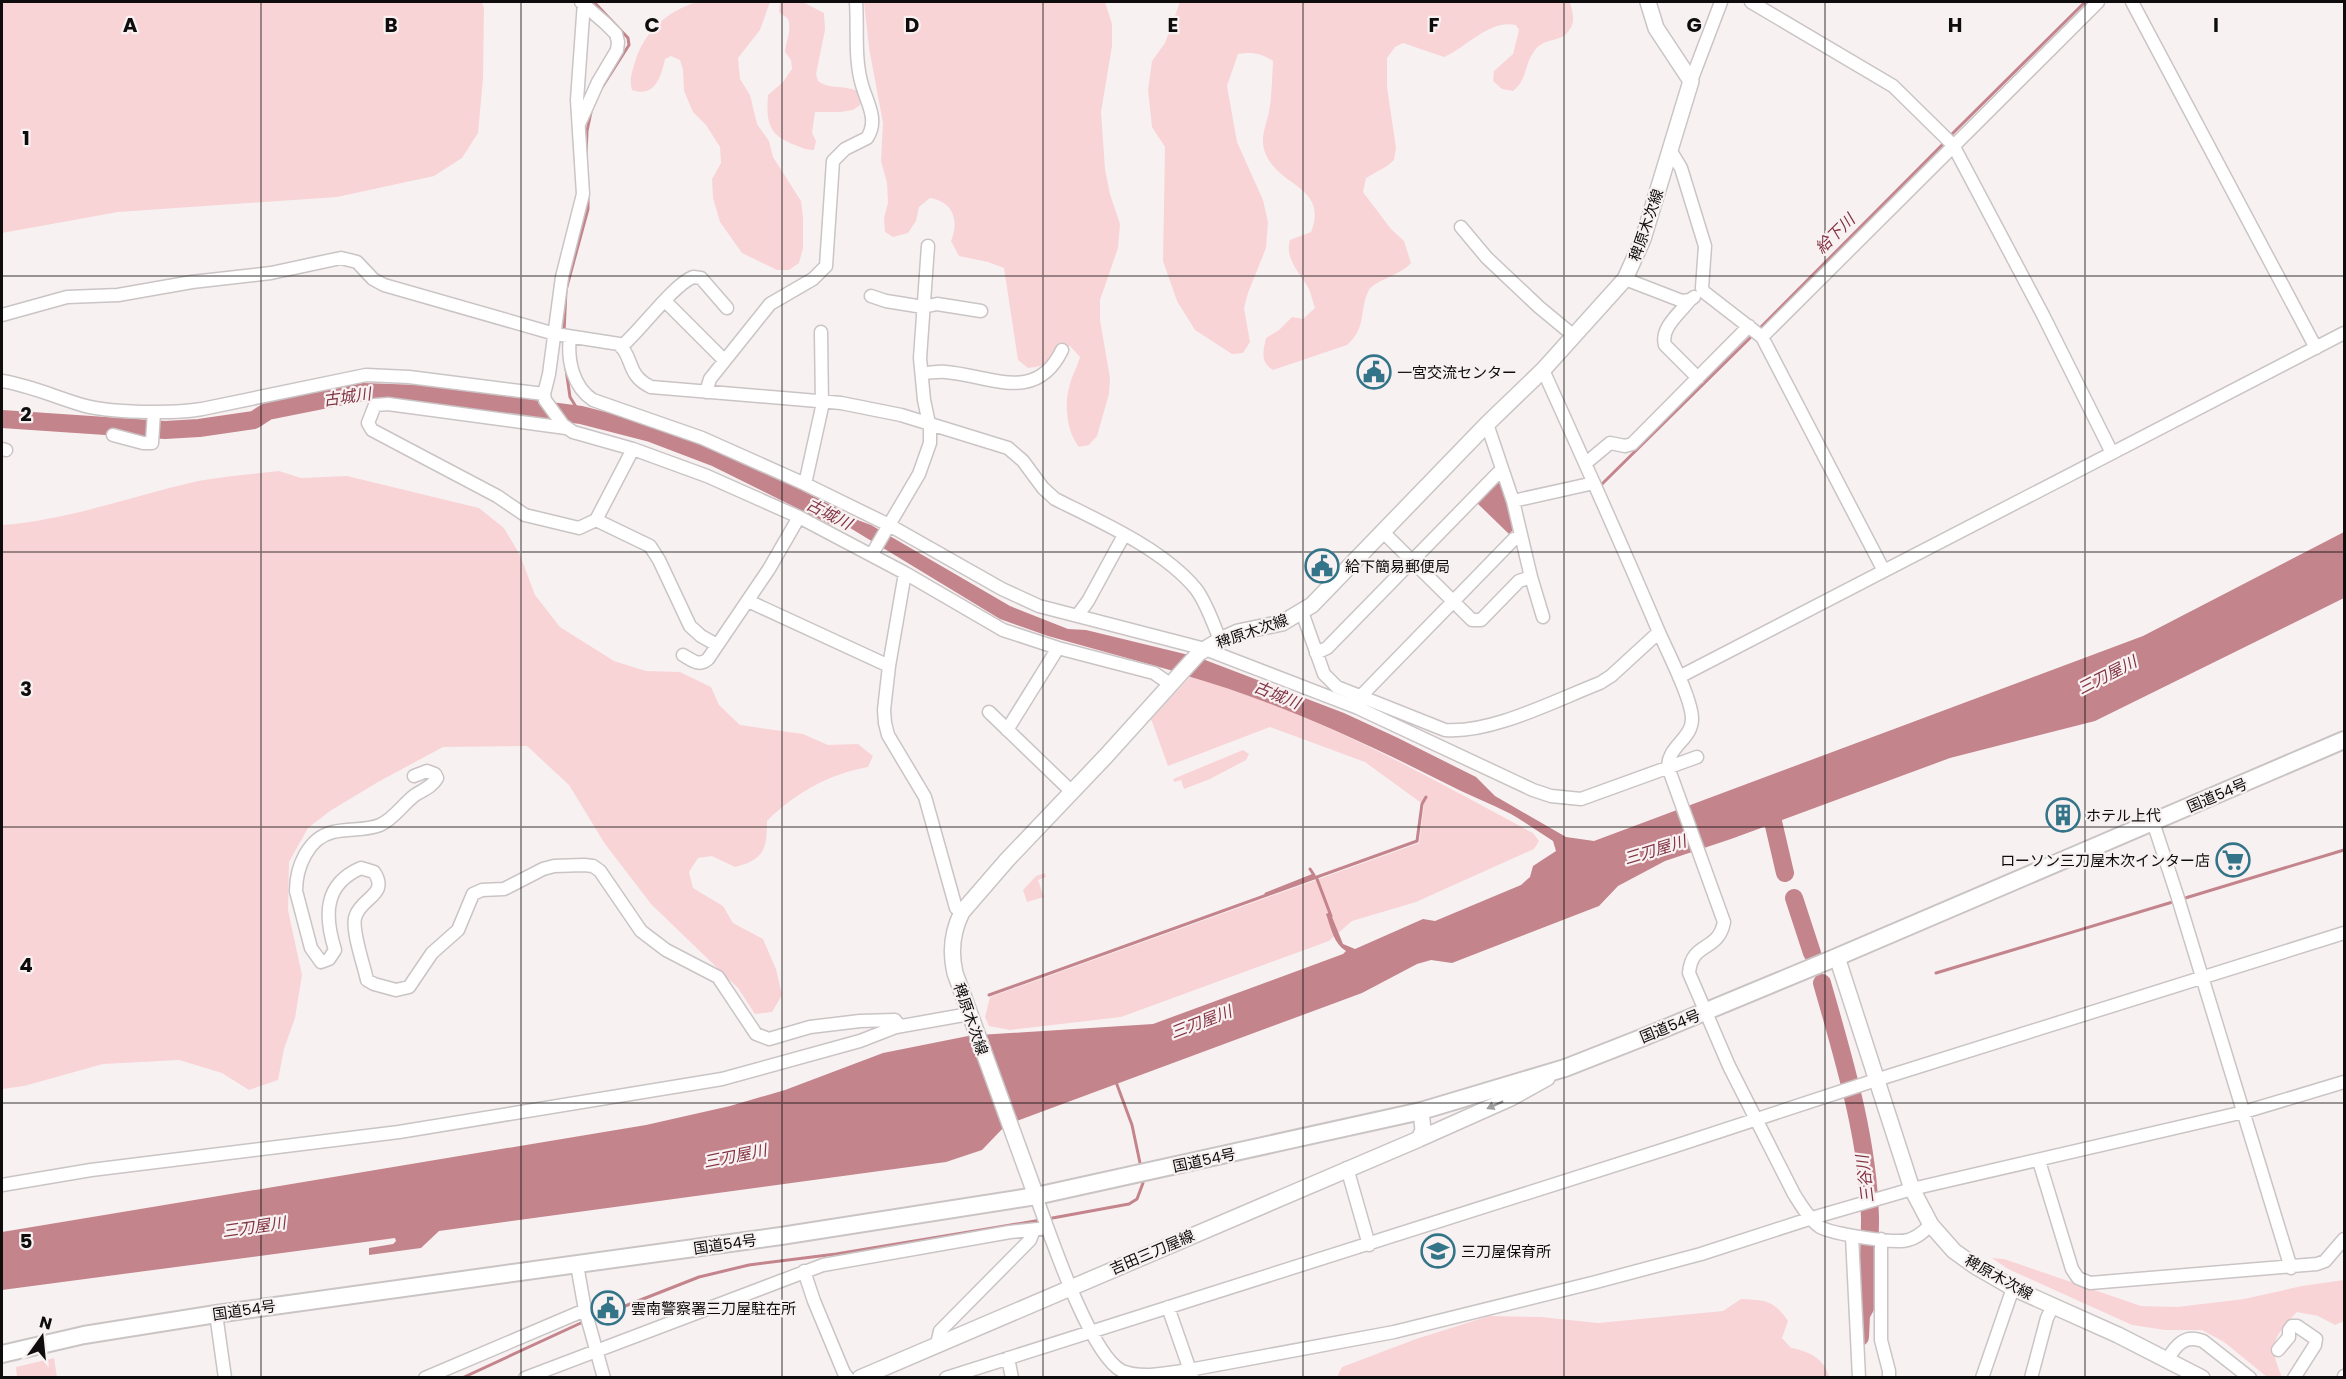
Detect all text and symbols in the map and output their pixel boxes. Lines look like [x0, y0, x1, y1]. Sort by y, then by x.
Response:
text: A [123, 11, 138, 39]
text: B [384, 11, 398, 39]
text: C [644, 11, 660, 39]
text: D [905, 11, 919, 39]
text: E [1168, 11, 1178, 39]
text: F [1429, 11, 1440, 39]
text: G [1686, 11, 1702, 39]
text: H [1948, 11, 1962, 39]
text: I [2213, 11, 2219, 39]
text: 1 [22, 124, 30, 152]
street label: 稗原木次線 [1624, 186, 1668, 264]
water label: 給下川 [1810, 207, 1862, 259]
public building icon: 一宮交流センター [1356, 354, 1392, 390]
place label: 一宮交流センター [1397, 362, 1517, 383]
water label: 古城川 [322, 382, 374, 412]
text: 2 [20, 400, 32, 428]
water label: 古城川 [802, 493, 857, 536]
public building icon: 給下簡易郵便局 [1304, 548, 1340, 584]
place label: 給下簡易郵便局 [1345, 556, 1450, 577]
street label: 稗原木次線 [1213, 609, 1291, 653]
water label: 三刀屋川 [2073, 649, 2143, 700]
text: 3 [20, 675, 32, 703]
water label: 古城川 [1250, 675, 1305, 715]
street label: 国道54号 [2184, 773, 2250, 817]
building icon: ホテル上代 [2045, 797, 2081, 833]
place label: ホテル上代 [2086, 805, 2161, 826]
water label: 三刀屋川 [1621, 829, 1691, 870]
supermarket icon: ローソン三刀屋木次インター店 [2215, 842, 2251, 878]
place label: ローソン三刀屋木次インター店 [2000, 850, 2210, 871]
text: 4 [19, 951, 33, 979]
street label: 稗原木次線 [949, 980, 993, 1058]
water label: 三刀屋川 [1167, 999, 1237, 1044]
street label: 国道54号 [1636, 1004, 1704, 1048]
one-way arrow [1486, 1100, 1503, 1109]
water label: 三刀屋川 [701, 1138, 771, 1173]
street label: 国道54号 [1171, 1143, 1237, 1177]
water label: 三谷川 [1850, 1152, 1879, 1204]
water label: 三刀屋川 [221, 1211, 289, 1243]
street label: 吉田三刀屋線 [1106, 1225, 1198, 1279]
text: 5 [20, 1227, 33, 1255]
street label: 国道54号 [692, 1229, 758, 1259]
school or university icon: 三刀屋保育所 [1420, 1233, 1456, 1269]
place label: 三刀屋保育所 [1461, 1241, 1551, 1262]
street label: 稗原木次線 [1961, 1250, 2037, 1304]
public building icon: 雲南警察署三刀屋駐在所 [590, 1290, 626, 1326]
street label: 国道54号 [211, 1295, 277, 1325]
place label: 雲南警察署三刀屋駐在所 [631, 1298, 796, 1319]
north arrow [12, 1307, 72, 1367]
text: N [37, 1310, 55, 1336]

